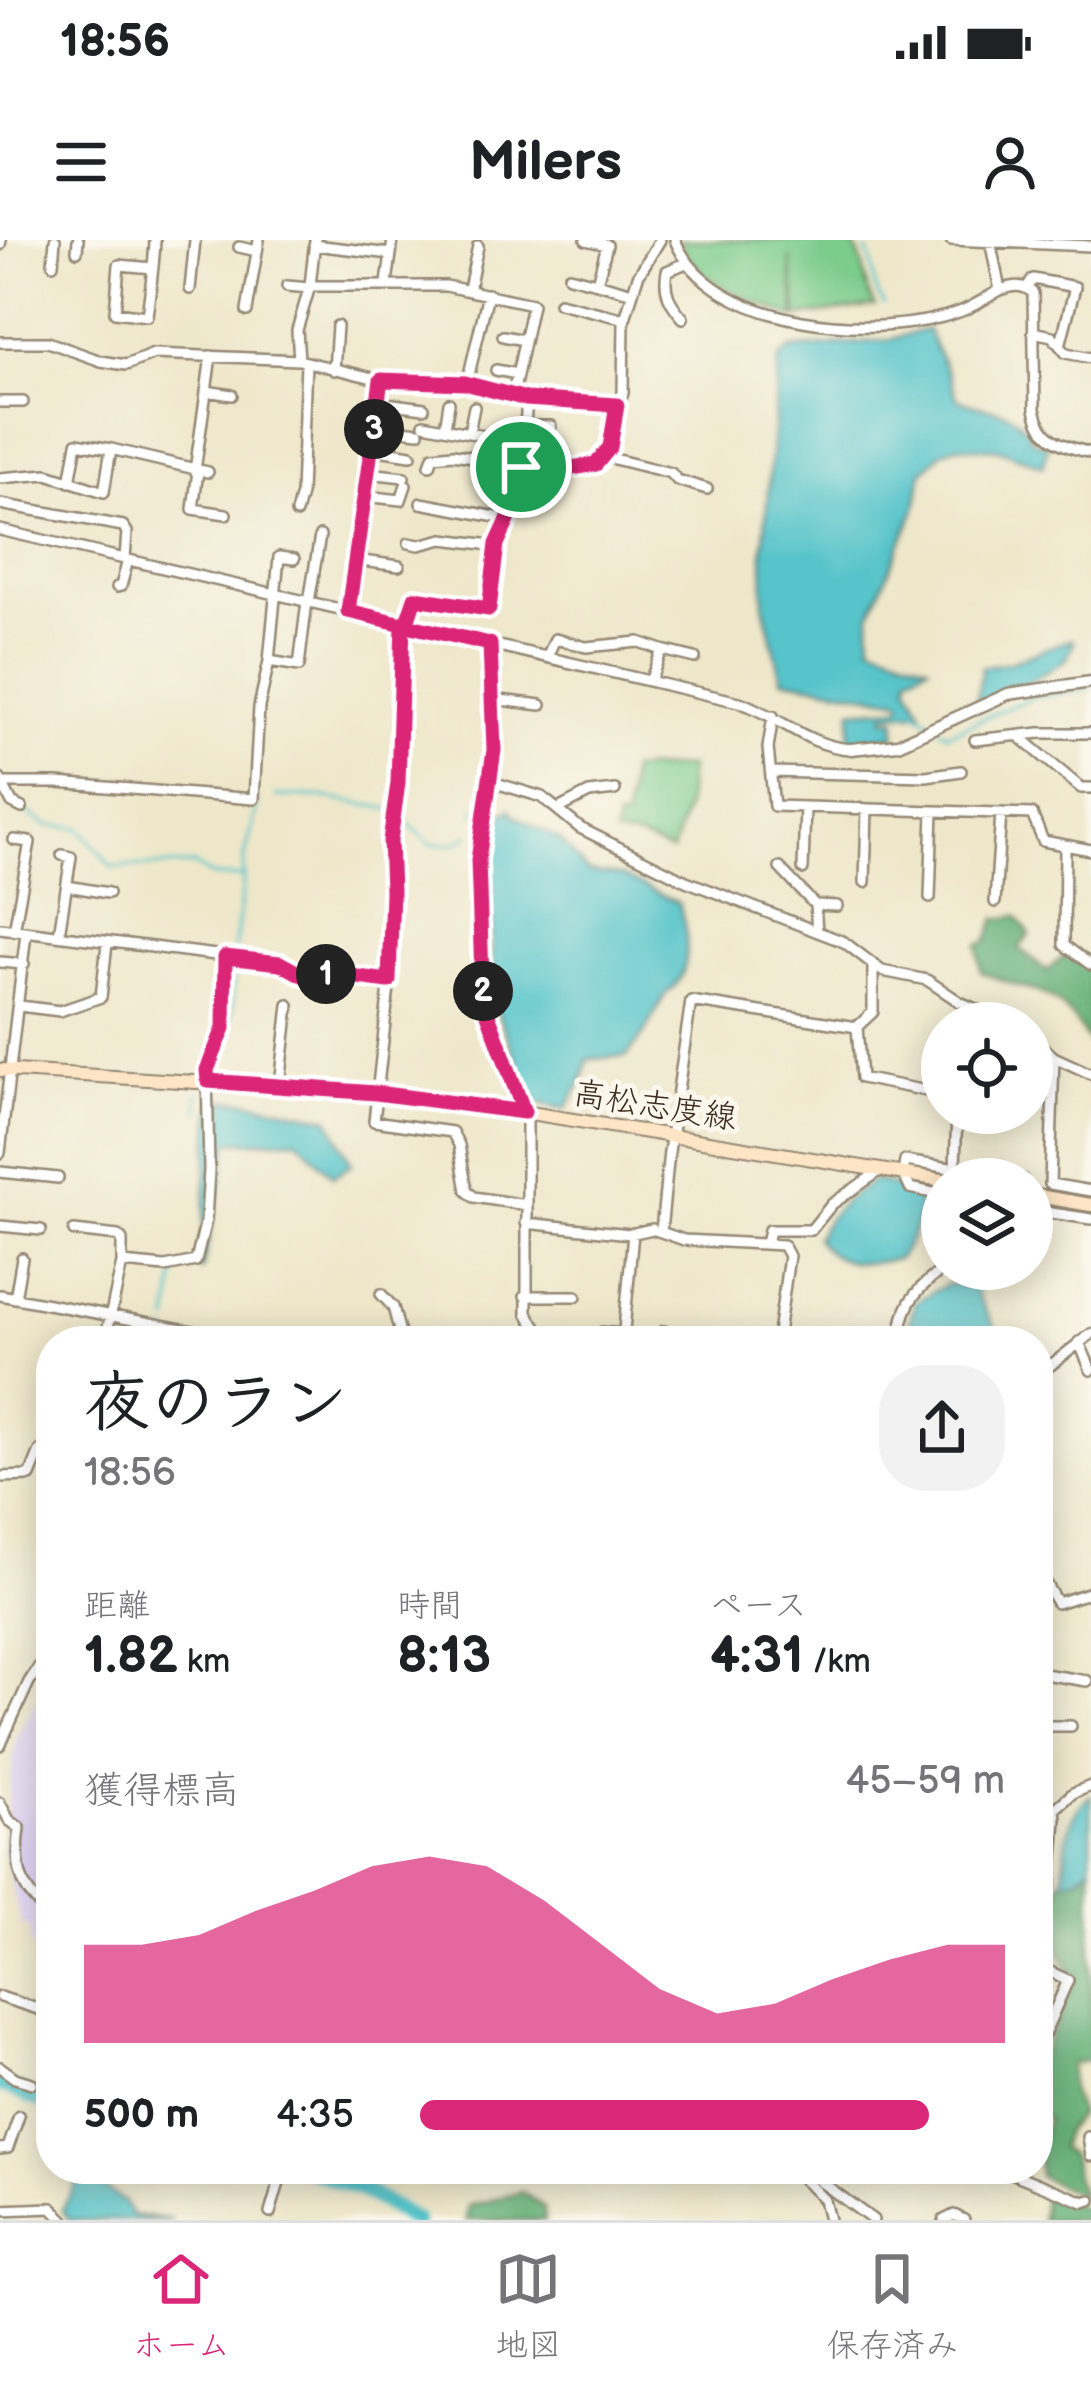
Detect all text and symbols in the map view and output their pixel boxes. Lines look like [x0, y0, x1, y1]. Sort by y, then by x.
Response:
text: 18:56 [60, 15, 170, 70]
icon: menu [48, 129, 114, 195]
icon: person [977, 129, 1043, 195]
text: Milers [469, 130, 622, 195]
pin: 3 [344, 399, 404, 459]
text: 3 [364, 409, 384, 449]
pin [470, 416, 572, 518]
icon: arrive [488, 434, 554, 500]
pin: 1 [296, 944, 356, 1004]
text: 1 [319, 954, 333, 994]
pin: 2 [453, 961, 513, 1021]
text: 2 [473, 971, 493, 1011]
map controls [921, 1002, 1053, 1290]
button: locate [921, 1002, 1053, 1134]
street label: 高松志度線 [570, 1073, 740, 1139]
button: layers [921, 1158, 1053, 1290]
text: 夜のラン [84, 1365, 348, 1444]
button: share [879, 1365, 1005, 1491]
text: 18:56 [84, 1450, 176, 1497]
text: 距離 [84, 1586, 150, 1626]
text: 時間 [397, 1586, 463, 1626]
text: ペース [710, 1586, 807, 1626]
text: 1.82 [84, 1626, 178, 1687]
text: 8:13 [397, 1626, 491, 1687]
text: 4:31 [710, 1626, 804, 1687]
text: km [178, 1642, 230, 1682]
text: /km [804, 1642, 871, 1682]
text: 45–59 m [845, 1758, 1005, 1805]
text: 獲得標高 [84, 1768, 240, 1815]
text: 500 m [84, 2092, 199, 2139]
text: 4:35 [276, 2092, 354, 2139]
tab: ホーム [133, 2246, 230, 2366]
tab: 地図 [495, 2246, 561, 2366]
tab: 保存済み [826, 2246, 958, 2366]

